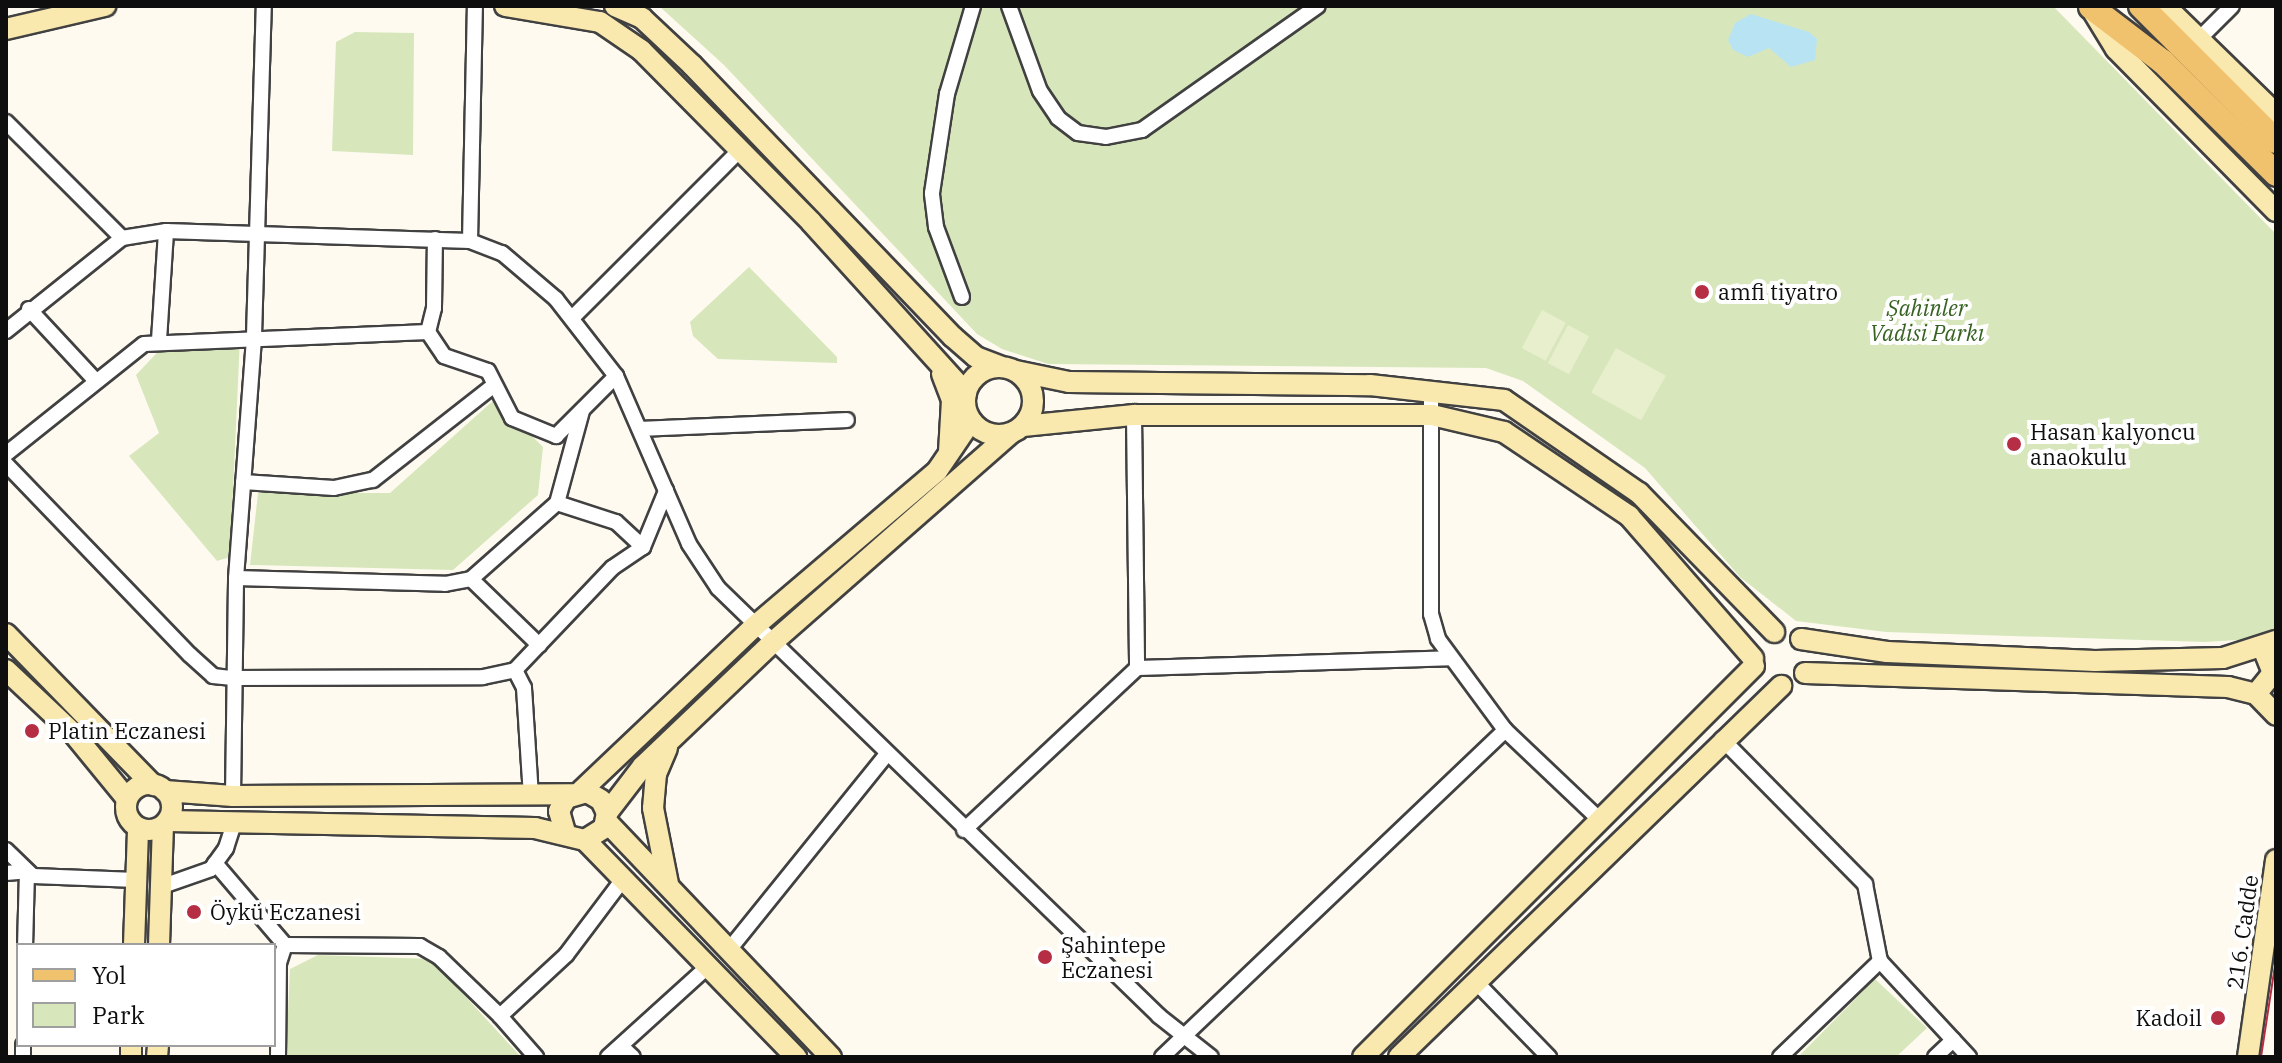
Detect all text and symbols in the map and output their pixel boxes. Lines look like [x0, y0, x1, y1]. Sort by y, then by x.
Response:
place label: amfi tiyatro [1718, 279, 1838, 305]
marker: amfi tiyatro [1693, 283, 1711, 301]
park label: Şahinler Vadisi Parkı [1870, 294, 1984, 346]
place label: Hasan kalyoncu anaokulu [2030, 418, 2196, 470]
marker: Hasan kalyoncu anaokulu [2005, 435, 2023, 453]
place label: Platin Eczanesi [48, 718, 206, 744]
marker: Platin Eczanesi [23, 722, 41, 740]
street label: 216. Cadde [2221, 873, 2263, 991]
place label: Öykü Eczanesi [210, 899, 361, 925]
marker: Öykü Eczanesi [185, 903, 203, 921]
place label: Şahintepe Eczanesi [1061, 931, 1166, 982]
legend [16, 943, 276, 1047]
marker: Şahintepe Eczanesi [1036, 948, 1054, 966]
text: Yol [92, 959, 126, 991]
text: Park [92, 999, 144, 1031]
place label: Kadoil [2135, 1005, 2202, 1031]
marker: Kadoil [2209, 1009, 2227, 1027]

